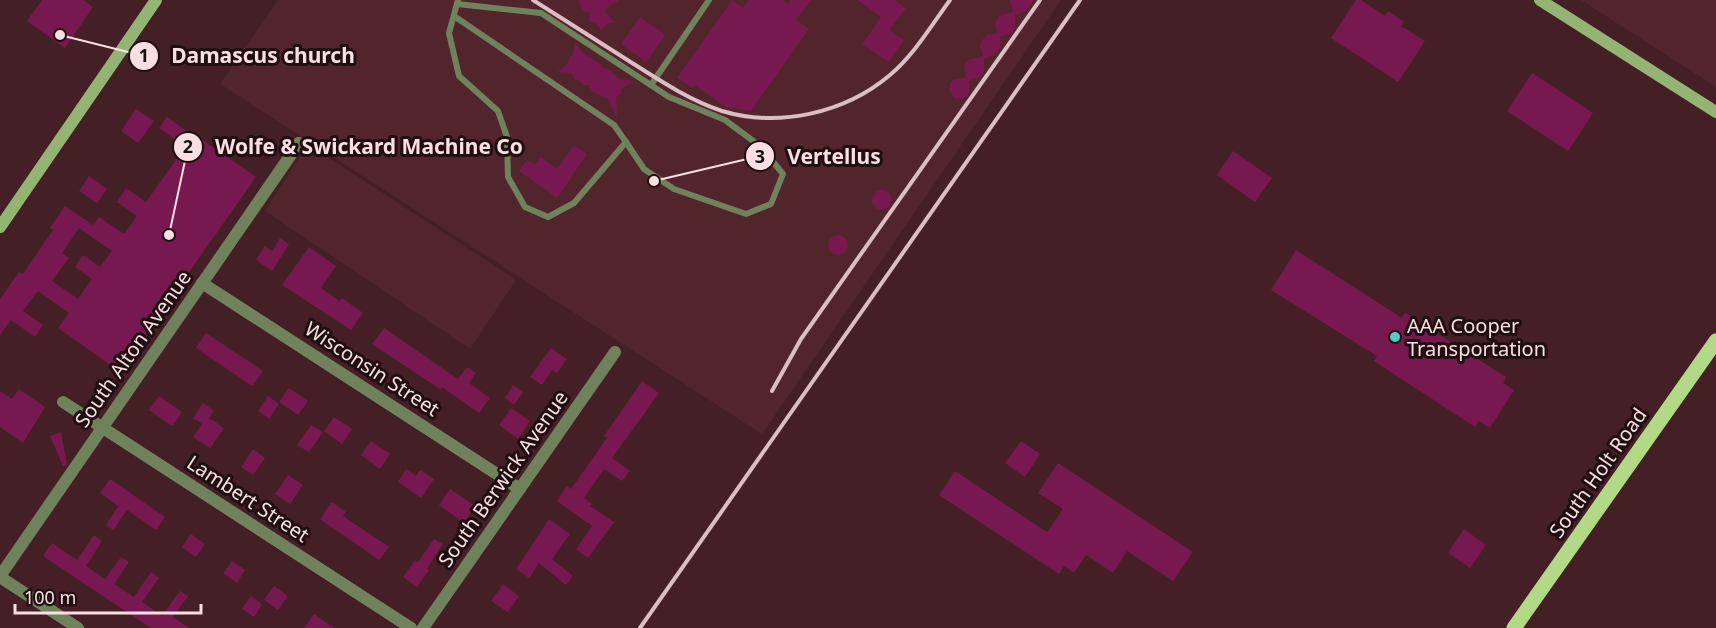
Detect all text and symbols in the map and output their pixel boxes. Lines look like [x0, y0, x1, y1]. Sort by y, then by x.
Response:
callout: Damascus church [129, 36, 367, 75]
text: Damascus church [171, 41, 355, 69]
text: 1 [139, 43, 149, 67]
callout: Wolfe & Swickard Machine Co [173, 127, 535, 166]
text: Wolfe & Swickard Machine Co [215, 132, 523, 160]
text: 2 [183, 134, 193, 158]
callout: Vertellus [745, 137, 893, 176]
text: Vertellus [787, 142, 881, 170]
text: 3 [755, 144, 765, 168]
street label: South Alton Avenue [68, 265, 197, 432]
place label: AAA Cooper Transportation [1407, 312, 1546, 362]
street label: Wisconsin Street [300, 315, 445, 422]
marker: AAA Cooper Transportation [1388, 330, 1402, 344]
street label: South Berwick Avenue [431, 385, 574, 572]
street label: South Holt Road [1543, 402, 1652, 543]
street label: Lambert Street [182, 449, 315, 548]
scale bar [15, 577, 201, 615]
text: 100 m [24, 585, 76, 609]

